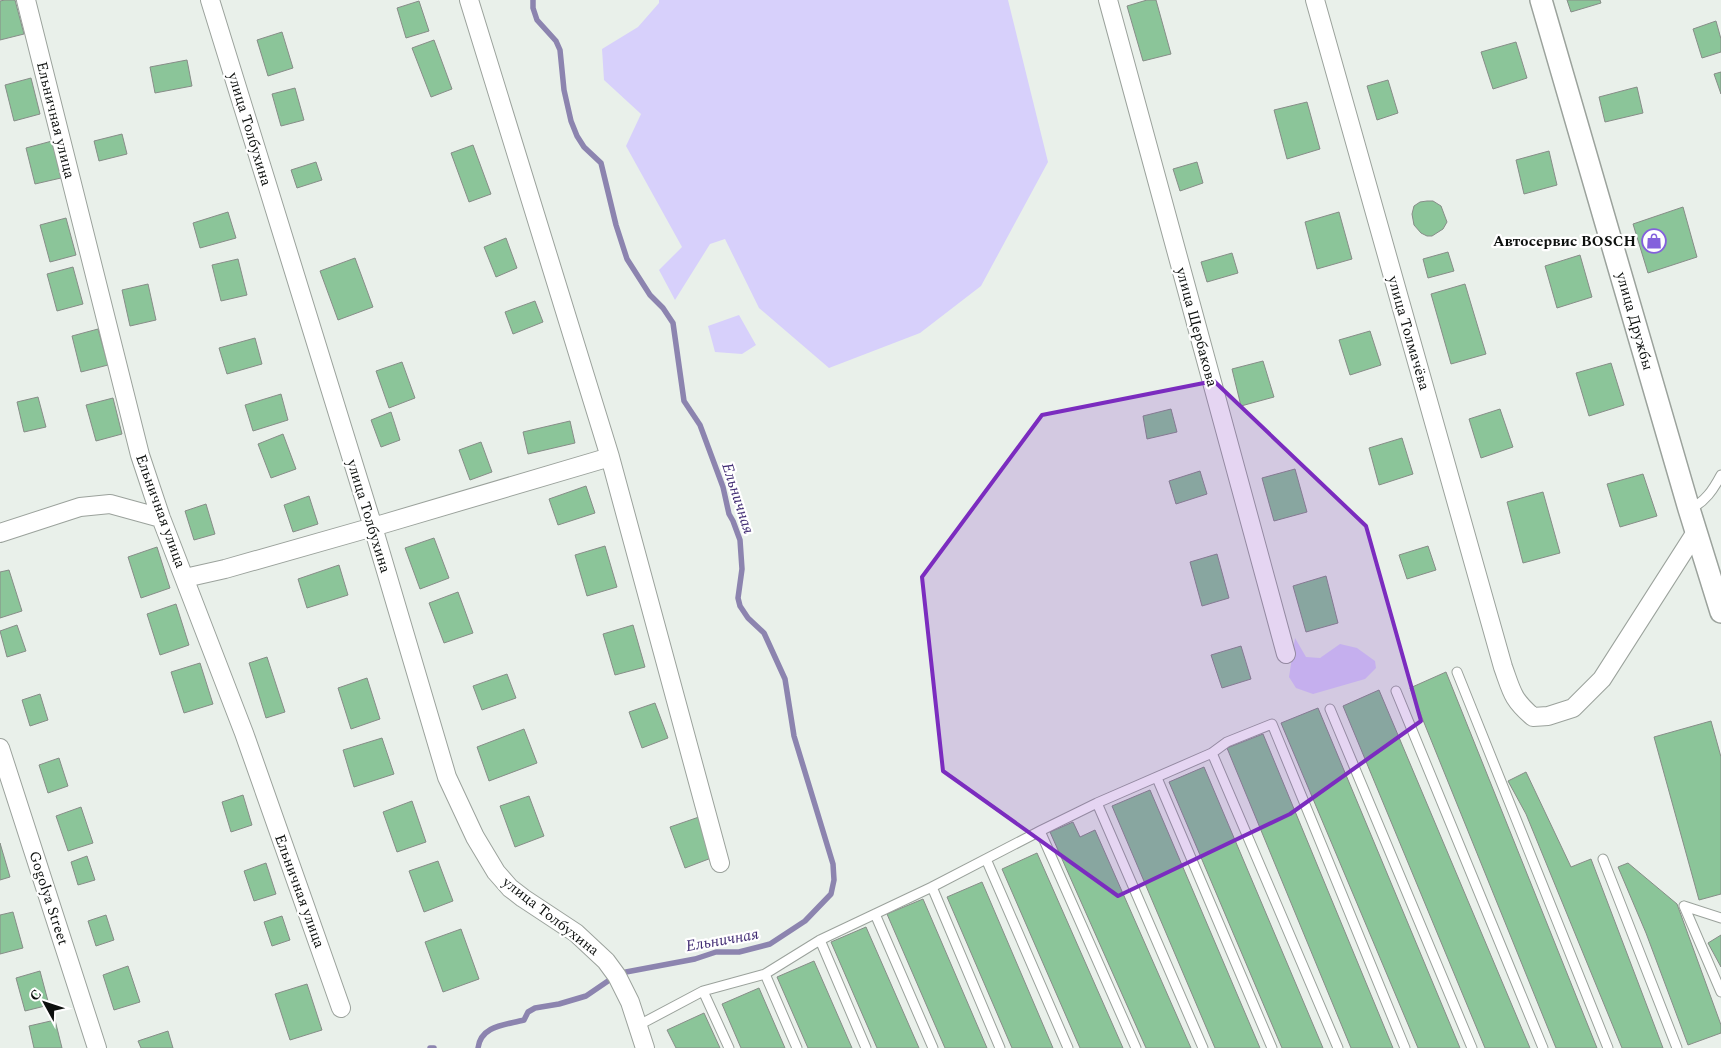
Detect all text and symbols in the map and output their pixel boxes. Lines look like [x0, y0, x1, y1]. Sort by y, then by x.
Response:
street label: Ельничная улица [30, 59, 81, 182]
street label: улица Толбухина [221, 69, 278, 189]
shop icon: Автосервис BOSCH [1641, 228, 1667, 254]
place label: Автосервис BOSCH [1493, 230, 1636, 253]
street label: улица Щербакова [1169, 264, 1224, 390]
street label: улица Дружбы [1609, 268, 1660, 373]
street label: улица Толмачёва [1381, 272, 1436, 394]
street label: Ельничная улица [129, 451, 192, 572]
street label: улица Толбухина [340, 456, 397, 576]
water label: Ельничная [715, 460, 761, 537]
street label: Ельничная улица [268, 831, 331, 952]
street label: Gogolya Street [22, 848, 75, 948]
street label: улица Толбухина [497, 871, 605, 962]
water label: Ельничная [684, 922, 761, 958]
north arrow [20, 978, 70, 1028]
text: С [24, 984, 47, 1006]

